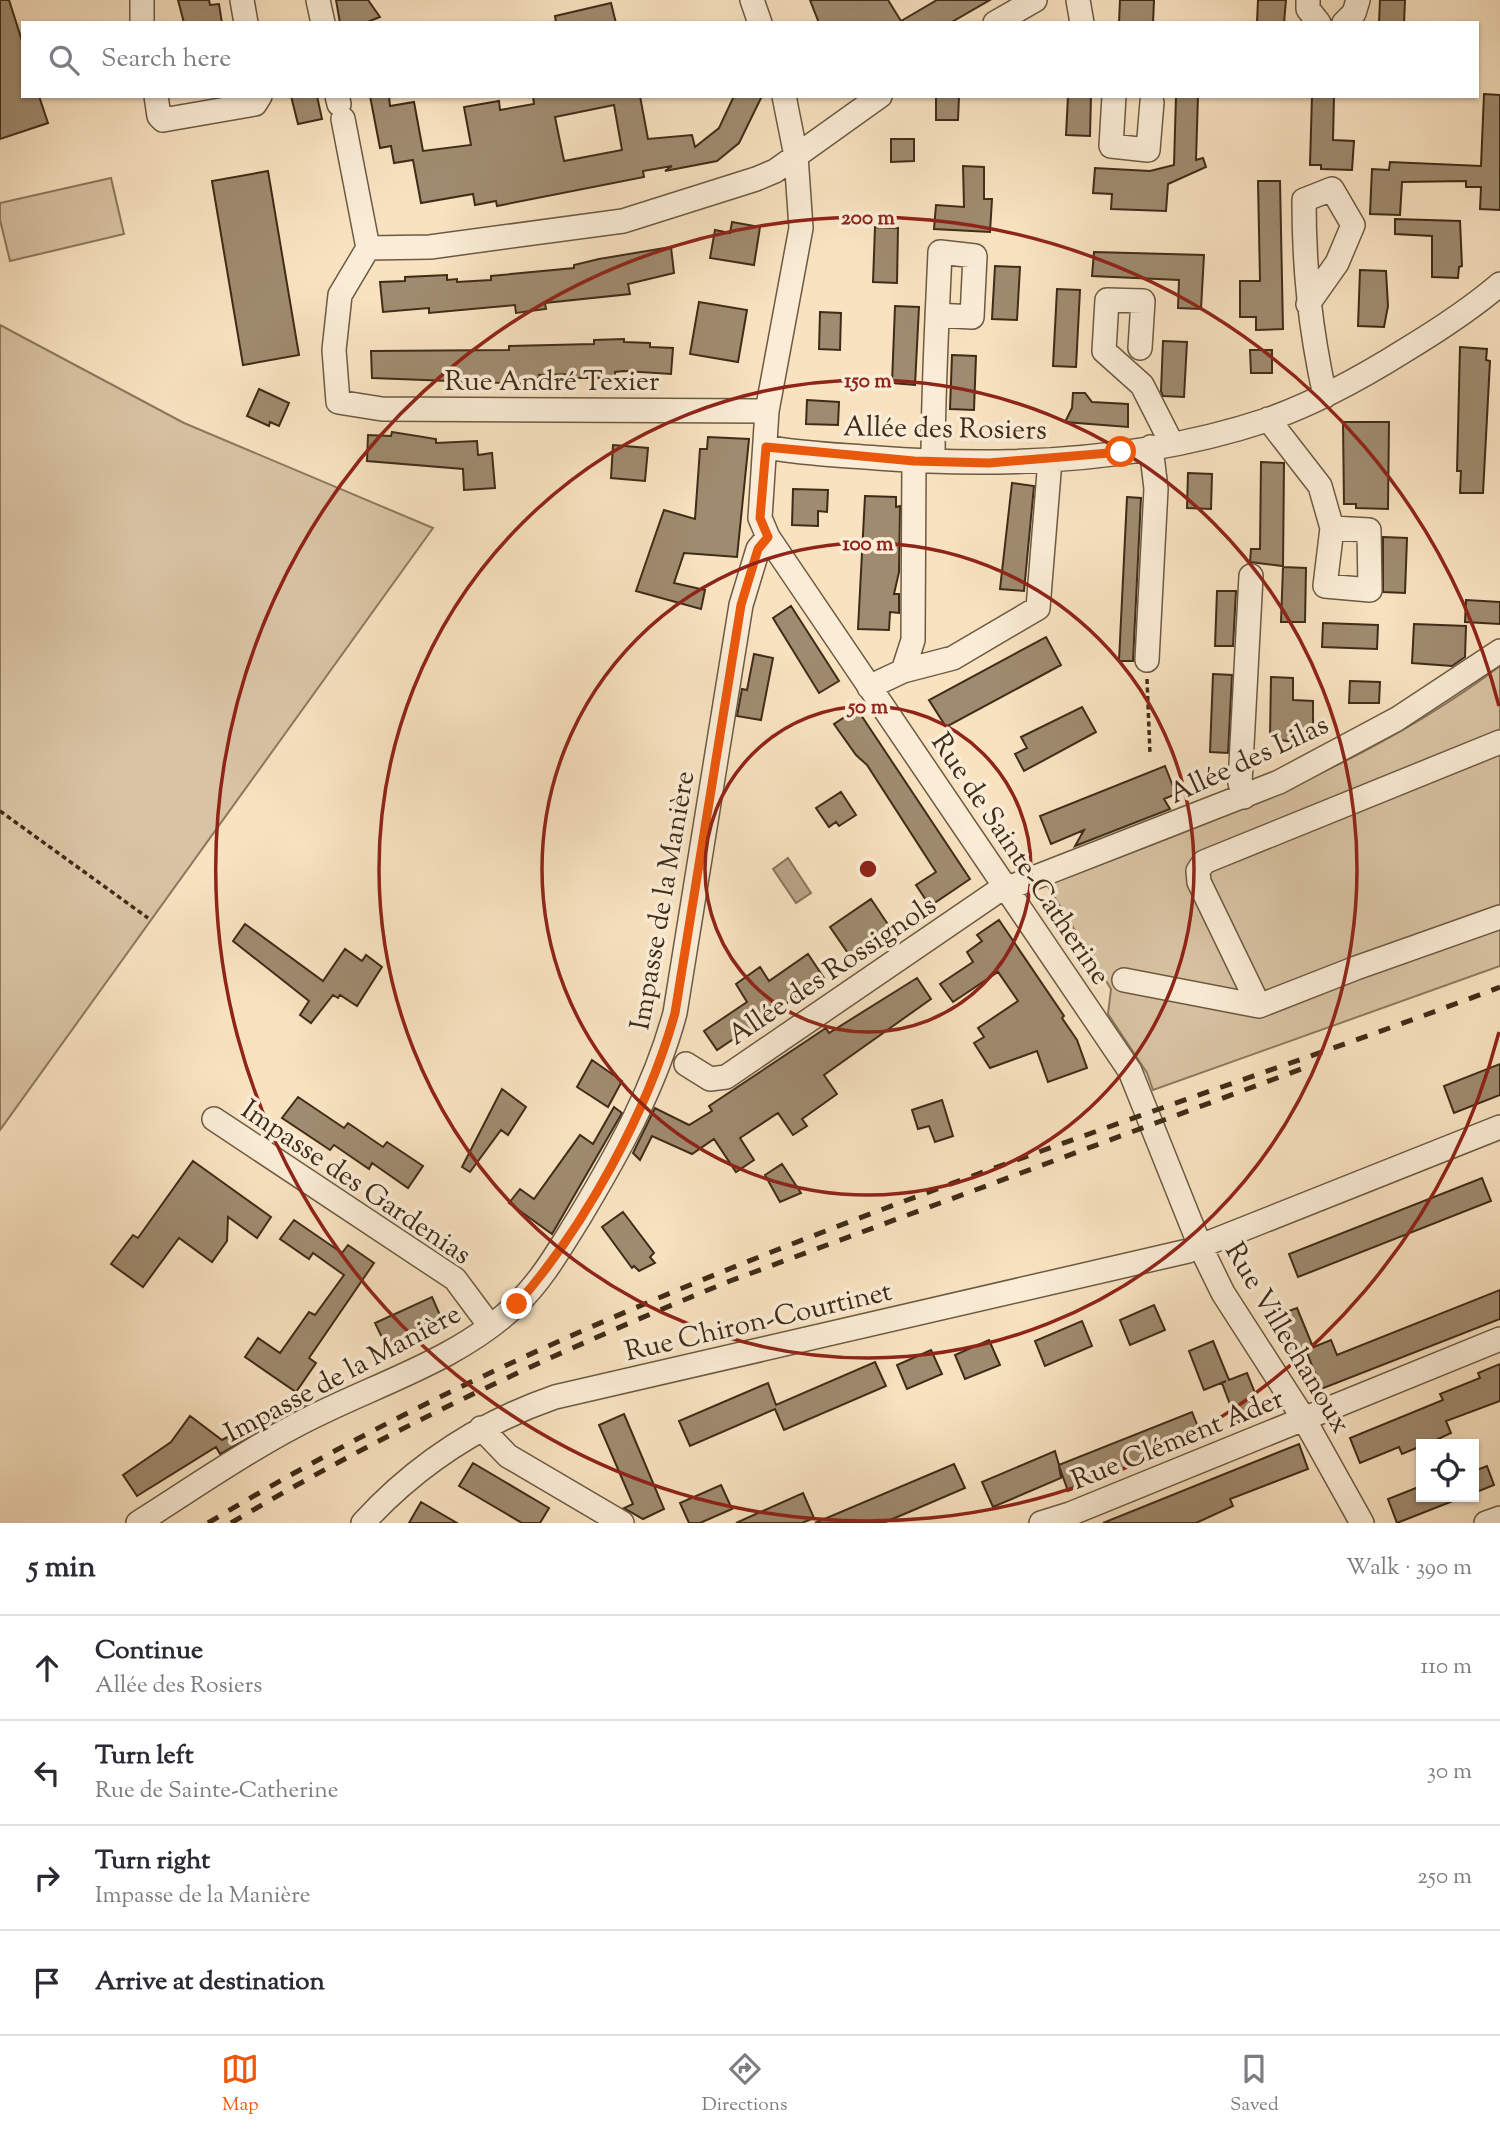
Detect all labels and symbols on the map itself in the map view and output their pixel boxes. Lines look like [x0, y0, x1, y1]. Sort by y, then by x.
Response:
text: 200 m [841, 204, 896, 234]
street label: Rue André Texier [444, 363, 660, 403]
text: 150 m [844, 367, 892, 397]
street label: Allée des Rosiers [843, 408, 1047, 452]
route start [1105, 436, 1136, 467]
text: 100 m [843, 530, 894, 560]
text: 50 m [846, 693, 889, 723]
street label: Allée des Lilas [1163, 706, 1336, 815]
street label: Rue de Sainte-Catherine [920, 726, 1119, 994]
street label: Impasse de la Manière [621, 768, 706, 1033]
centre of rings [856, 857, 880, 881]
street label: Allée des Rossignols [720, 887, 945, 1056]
street label: Impasse des Gardenias [232, 1091, 478, 1276]
street label: Rue Villechanoux [1213, 1235, 1359, 1442]
street label: Rue Chiron-Courtinet [621, 1273, 897, 1373]
route end [501, 1288, 532, 1319]
street label: Impasse de la Manière [218, 1295, 469, 1454]
street label: Rue Clément Ader [1066, 1380, 1291, 1502]

